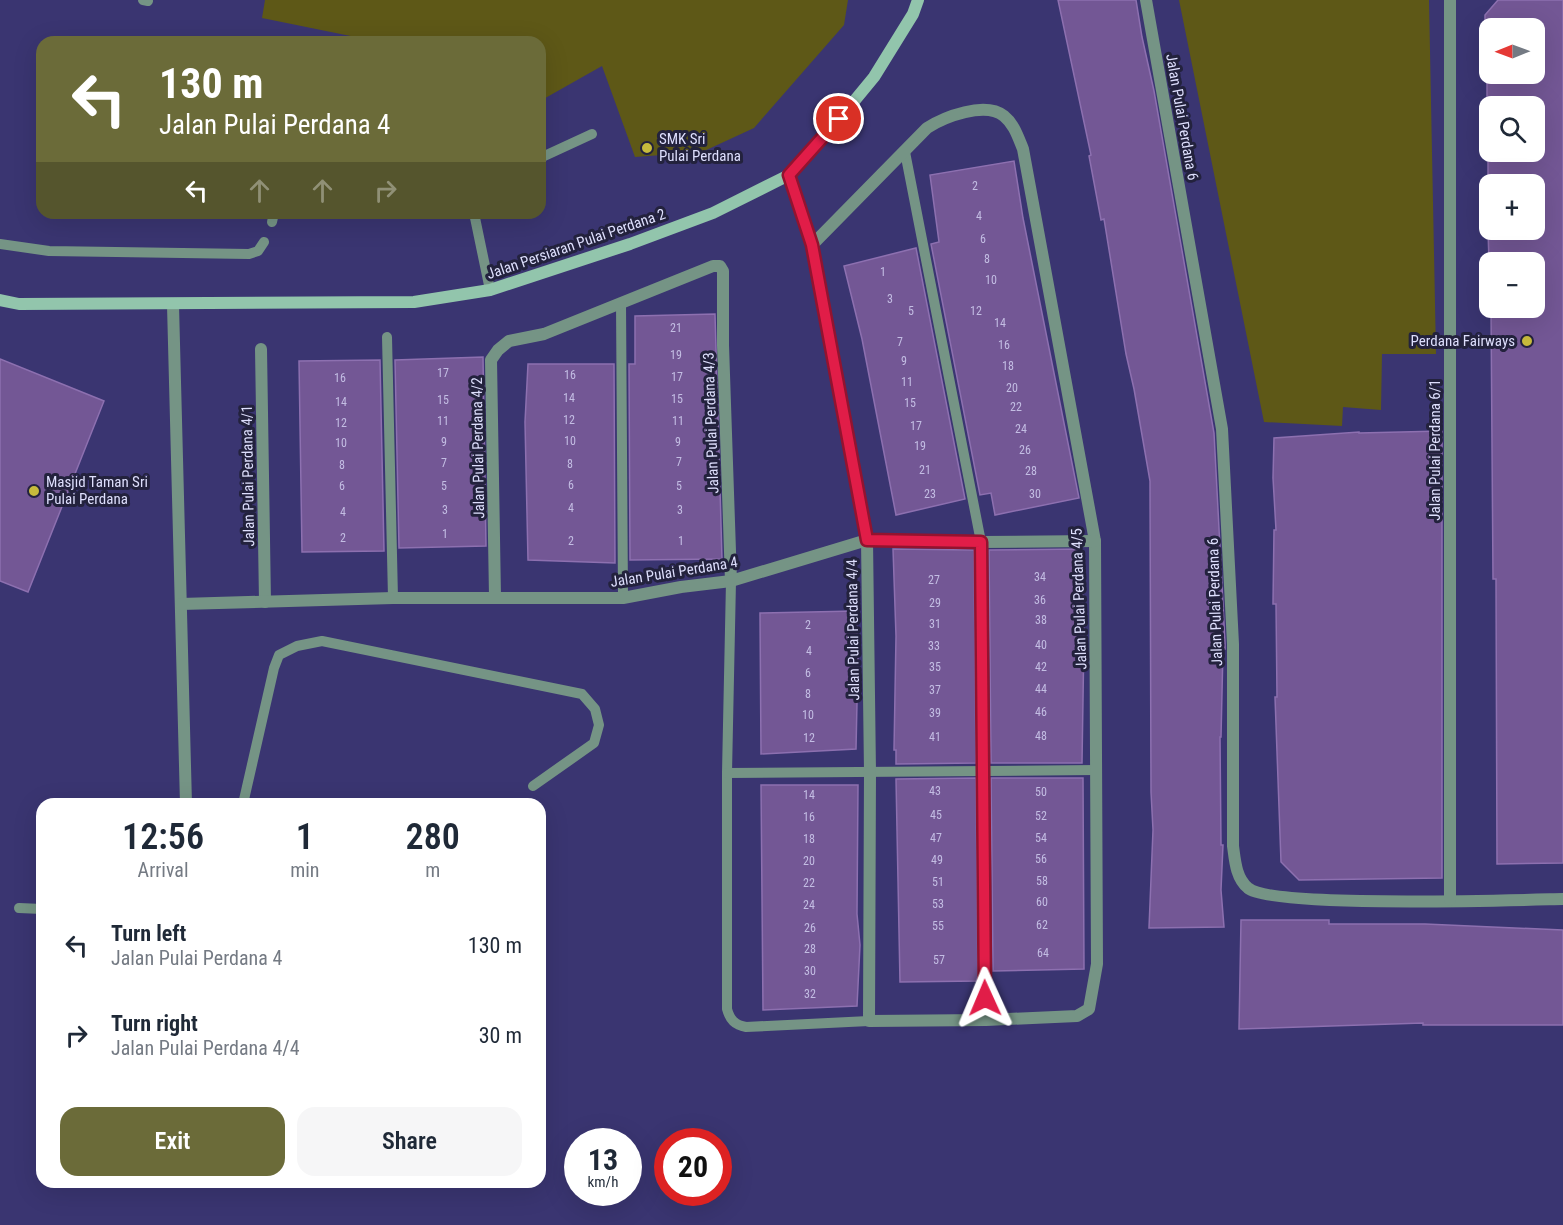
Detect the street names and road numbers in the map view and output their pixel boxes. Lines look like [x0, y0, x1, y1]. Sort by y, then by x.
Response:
street label: Jalan Pulai Perdana 6 [1162, 52, 1202, 182]
street label: Jalan Persiaran Pulai Perdana 2 [484, 205, 668, 283]
street label: Jalan Pulai Perdana 4/3 [700, 352, 722, 494]
street label: Jalan Pulai Perdana 4/2 [468, 377, 488, 519]
street label: Jalan Pulai Perdana 6/1 [1426, 379, 1444, 521]
street label: Jalan Pulai Perdana 4/1 [238, 405, 258, 547]
street label: Jalan Pulai Perdana 4/5 [1068, 528, 1090, 670]
street label: Jalan Pulai Perdana 6 [1204, 537, 1226, 667]
street label: Jalan Pulai Perdana 4 [609, 553, 739, 591]
street label: Jalan Pulai Perdana 4/4 [843, 559, 863, 701]

